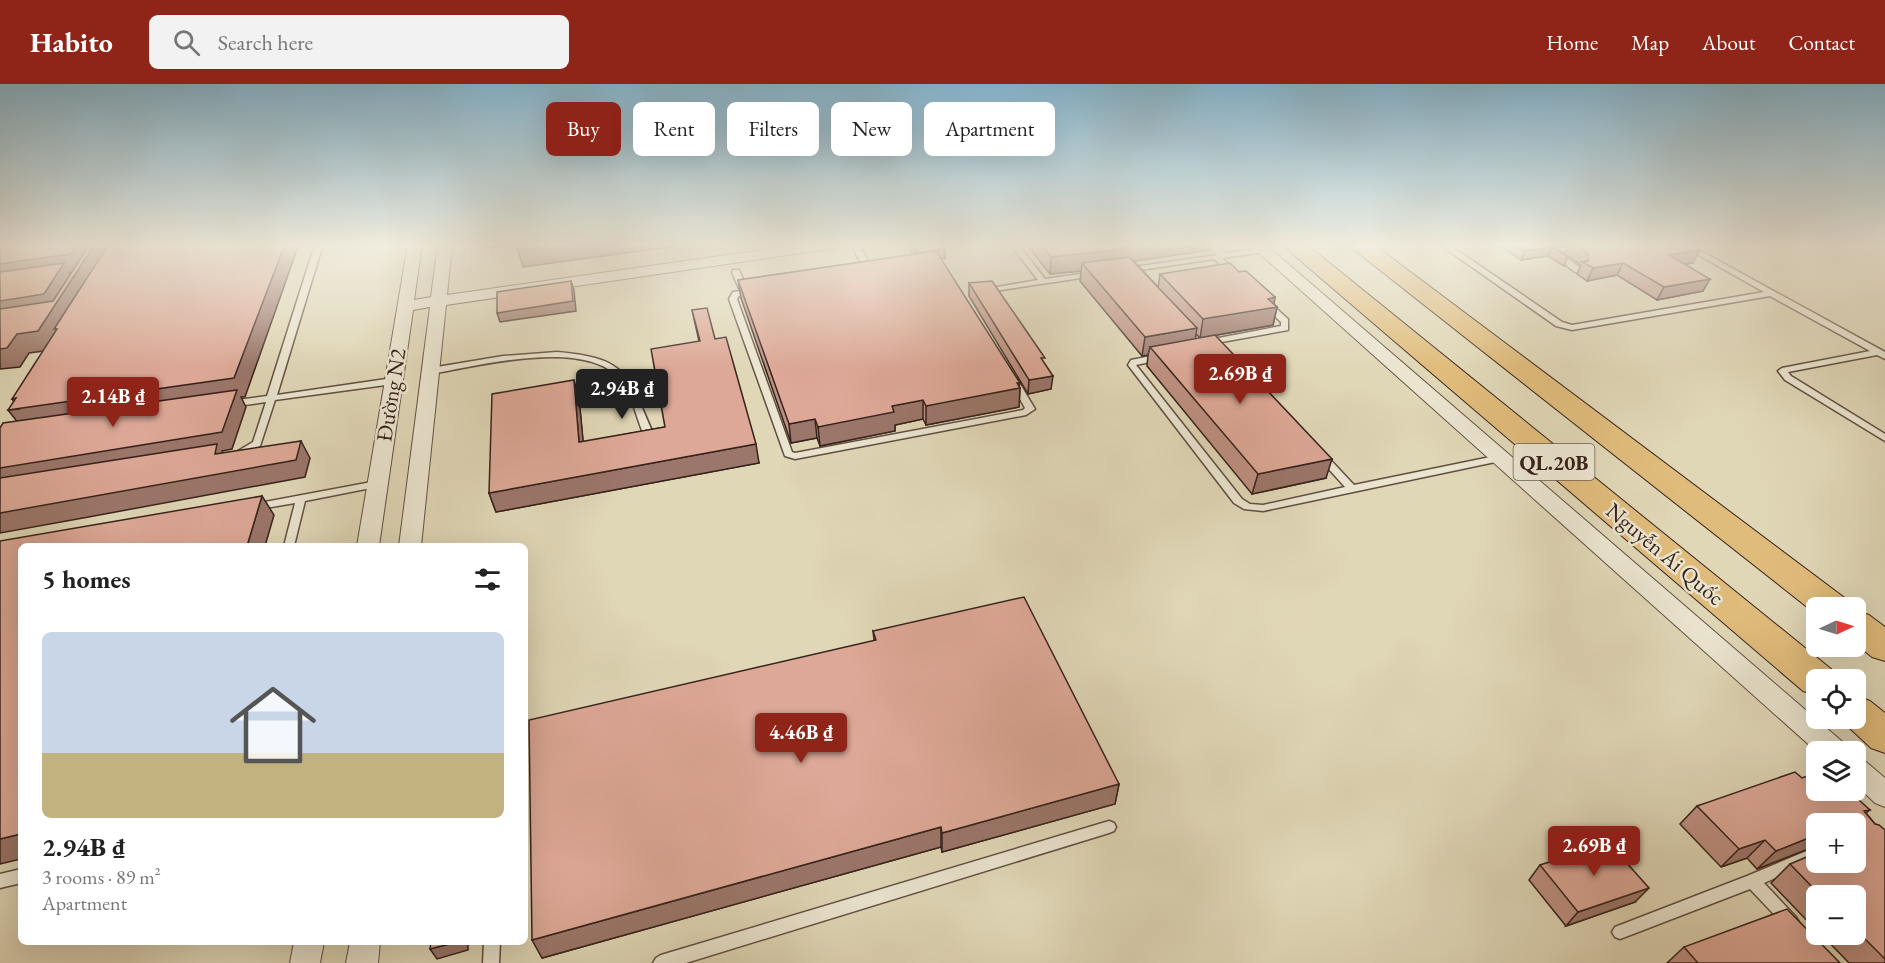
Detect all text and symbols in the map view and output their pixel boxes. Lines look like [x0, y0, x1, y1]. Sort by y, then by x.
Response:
search box [149, 15, 569, 69]
text: Habito [30, 24, 113, 60]
icon: search [170, 26, 203, 59]
text: Search here [218, 28, 313, 57]
text: Home [1546, 29, 1598, 56]
text: Map [1631, 29, 1669, 56]
text: About [1702, 29, 1755, 56]
text: Contact [1788, 29, 1855, 56]
chip: Buy [546, 102, 621, 156]
chip: Rent [633, 102, 715, 156]
chip: Filters [727, 102, 819, 156]
chip: New [831, 102, 912, 156]
chip: Apartment [924, 102, 1055, 156]
street label: Đường N2 [369, 346, 413, 444]
pin: 2.69B ₫ [1185, 354, 1295, 405]
text: 2.69B ₫ [1208, 360, 1272, 386]
pin: 2.94B ₫ [567, 369, 677, 420]
text: 2.94B ₫ [590, 375, 654, 401]
pin: 2.14B ₫ [58, 377, 168, 428]
text: 2.14B ₫ [81, 383, 145, 409]
road number: QL.20B [1514, 444, 1594, 480]
street label: Nguyễn Ái Quốc [1600, 496, 1730, 612]
text: 5 homes [42, 562, 131, 596]
icon: filters [471, 563, 504, 596]
north arrow [1806, 597, 1866, 657]
map controls [1806, 597, 1866, 945]
button: locate [1806, 669, 1866, 729]
icon: home [219, 671, 327, 779]
pin: 4.46B ₫ [746, 713, 856, 764]
text: 4.46B ₫ [769, 719, 833, 745]
button: layers [1806, 741, 1866, 801]
button: + [1806, 813, 1866, 873]
pin: 2.69B ₫ [1539, 826, 1649, 877]
text: 2.94B ₫ [42, 830, 125, 864]
text: 2.69B ₫ [1562, 832, 1626, 858]
text: 3 rooms · 89 m² [42, 864, 161, 890]
button: − [1806, 885, 1866, 945]
text: Apartment [42, 890, 127, 916]

